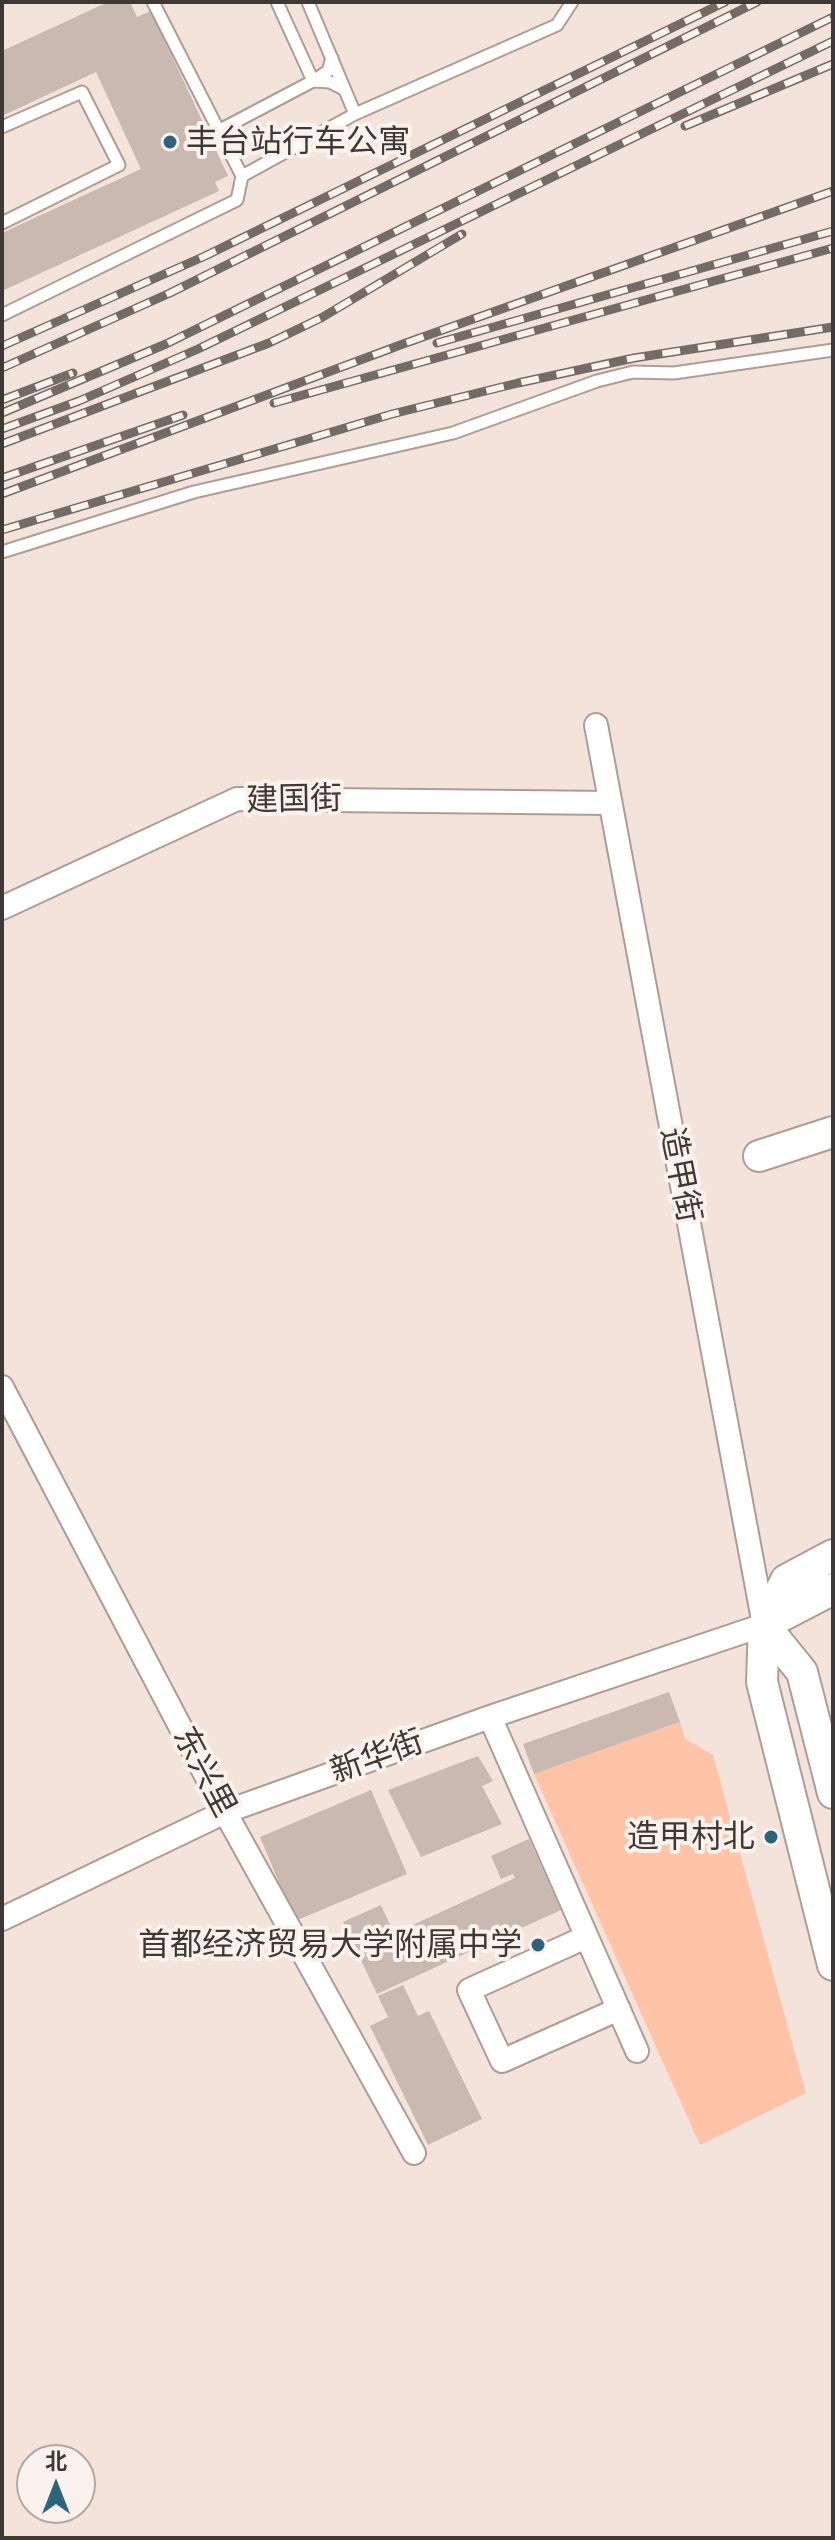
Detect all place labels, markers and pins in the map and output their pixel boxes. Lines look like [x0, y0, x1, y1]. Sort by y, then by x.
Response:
place label: 丰台站行车公寓 [186, 123, 410, 161]
marker: 丰台站行车公寓 [161, 133, 179, 151]
place label: 造甲村北 [627, 1818, 755, 1856]
marker: 造甲村北 [762, 1828, 780, 1846]
place label: 首都经济贸易大学附属中学 [138, 1926, 522, 1964]
marker: 首都经济贸易大学附属中学 [529, 1936, 547, 1954]

